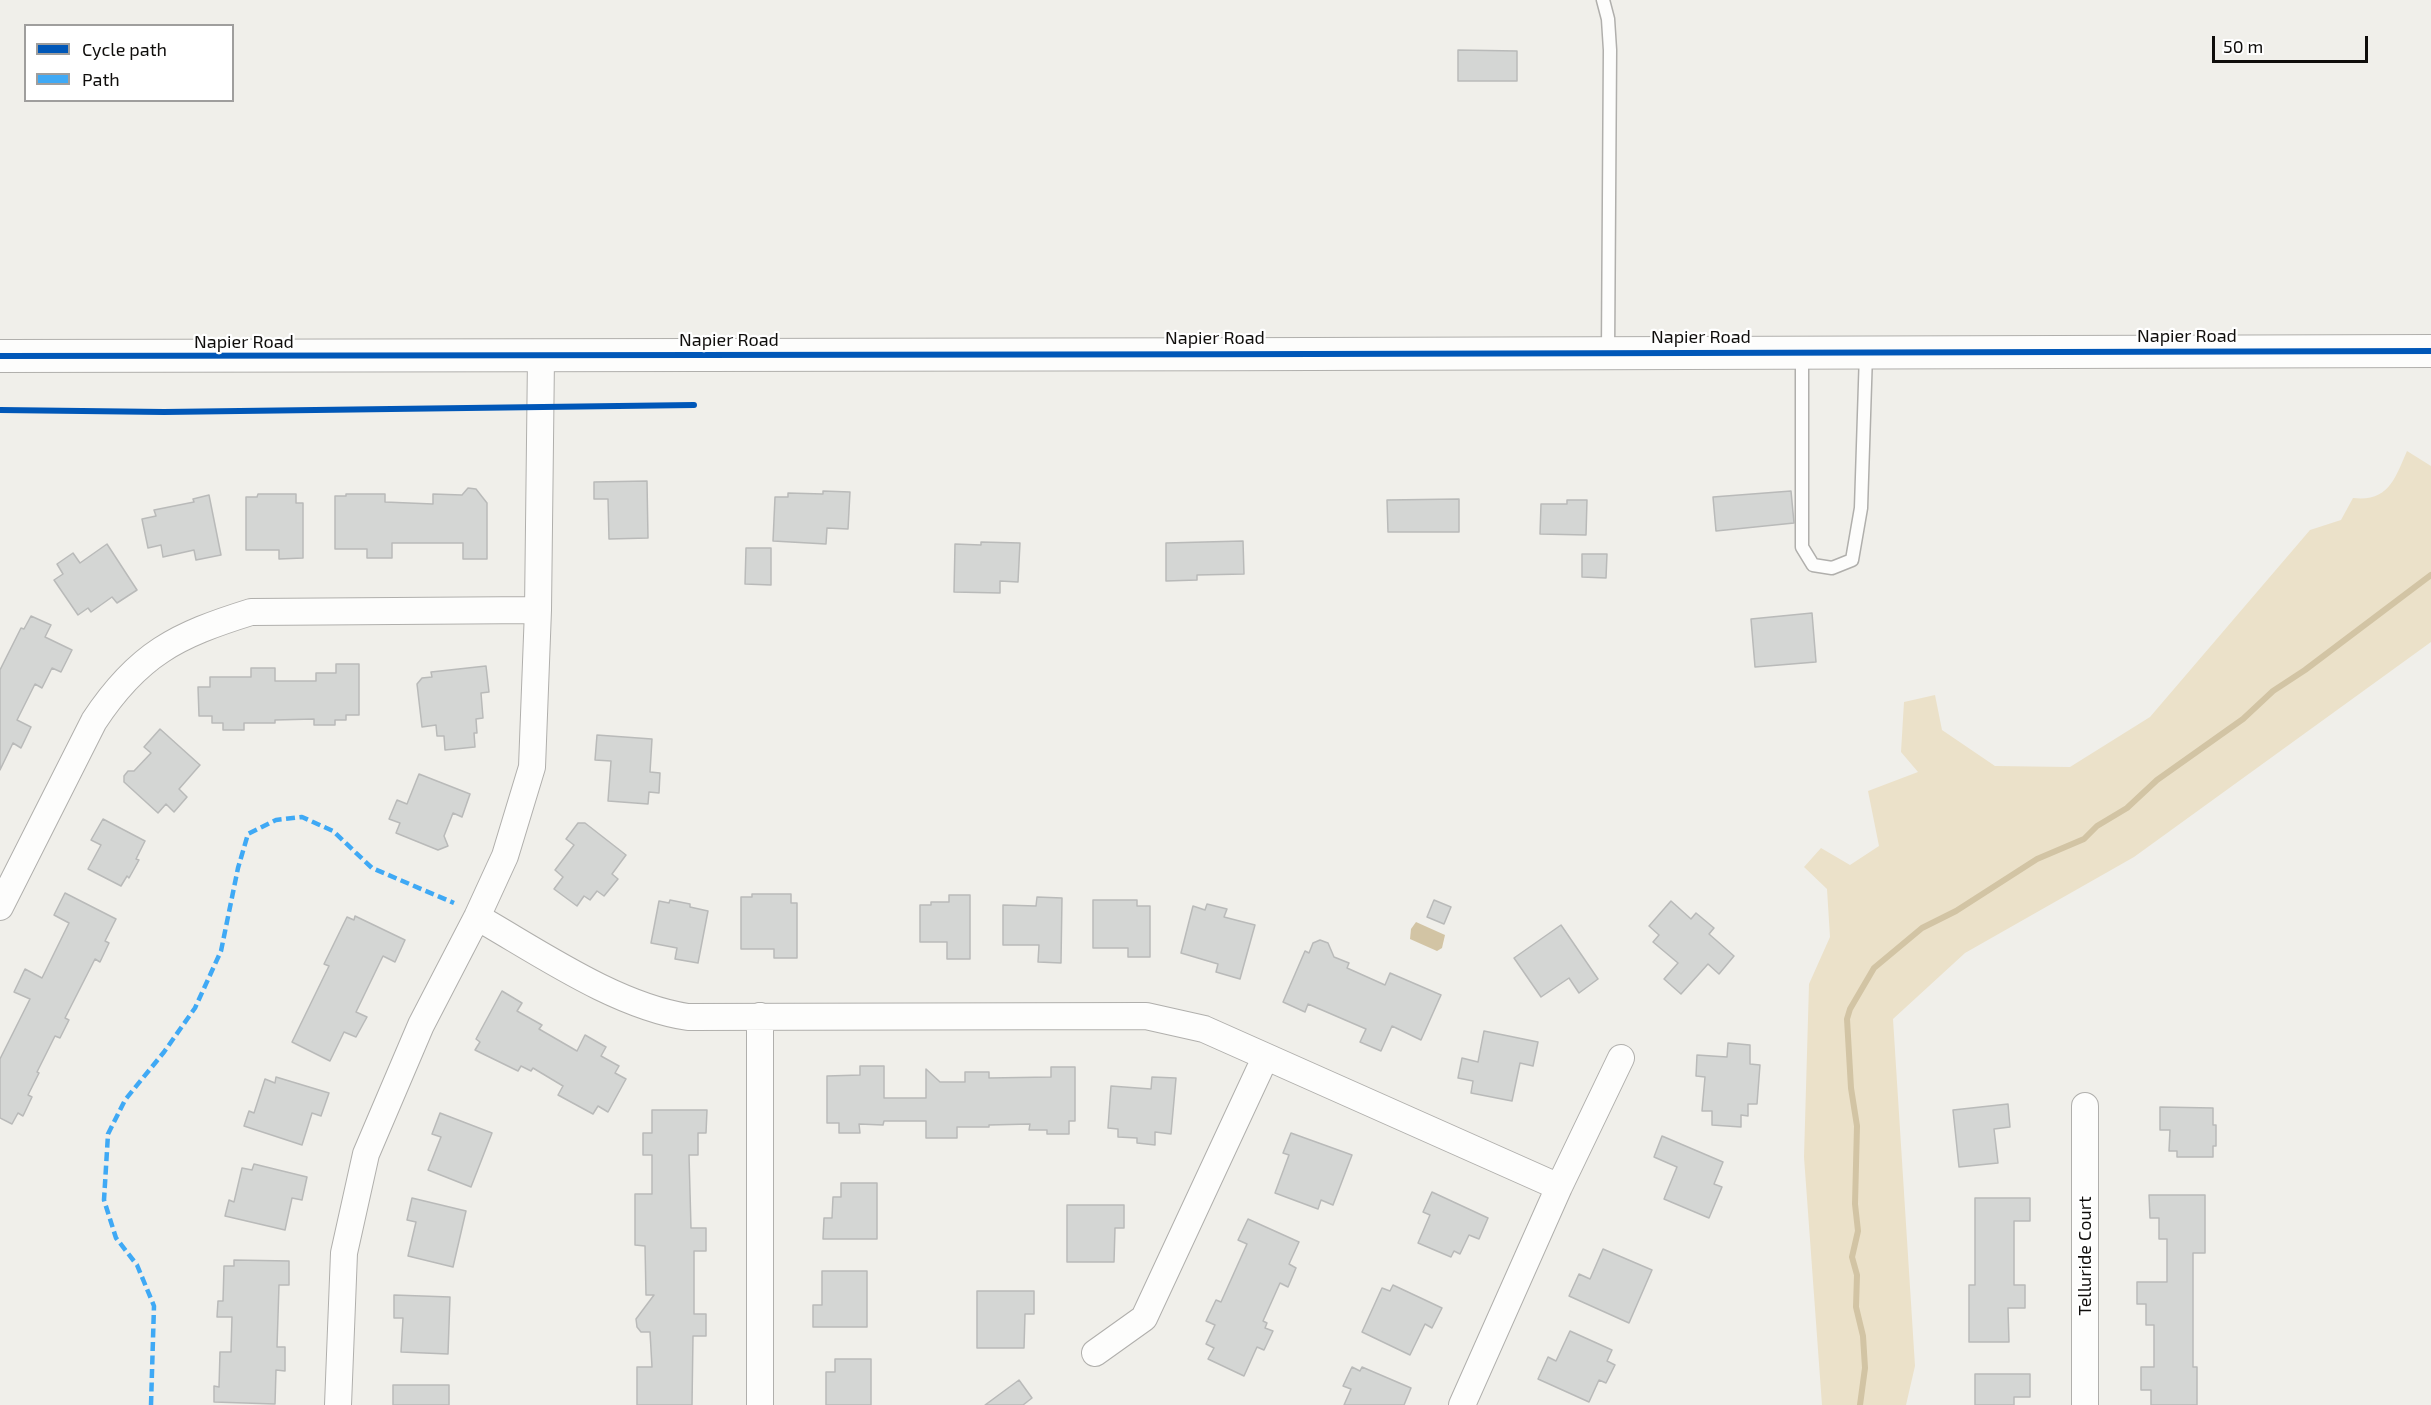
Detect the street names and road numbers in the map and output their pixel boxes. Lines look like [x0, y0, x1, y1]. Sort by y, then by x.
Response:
street label: Napier Road [2137, 325, 2237, 347]
street label: Napier Road [1651, 326, 1751, 348]
street label: Napier Road [1165, 327, 1265, 349]
street label: Napier Road [679, 329, 779, 351]
street label: Napier Road [194, 331, 294, 353]
street label: Telluride Court [2074, 1196, 2096, 1316]

